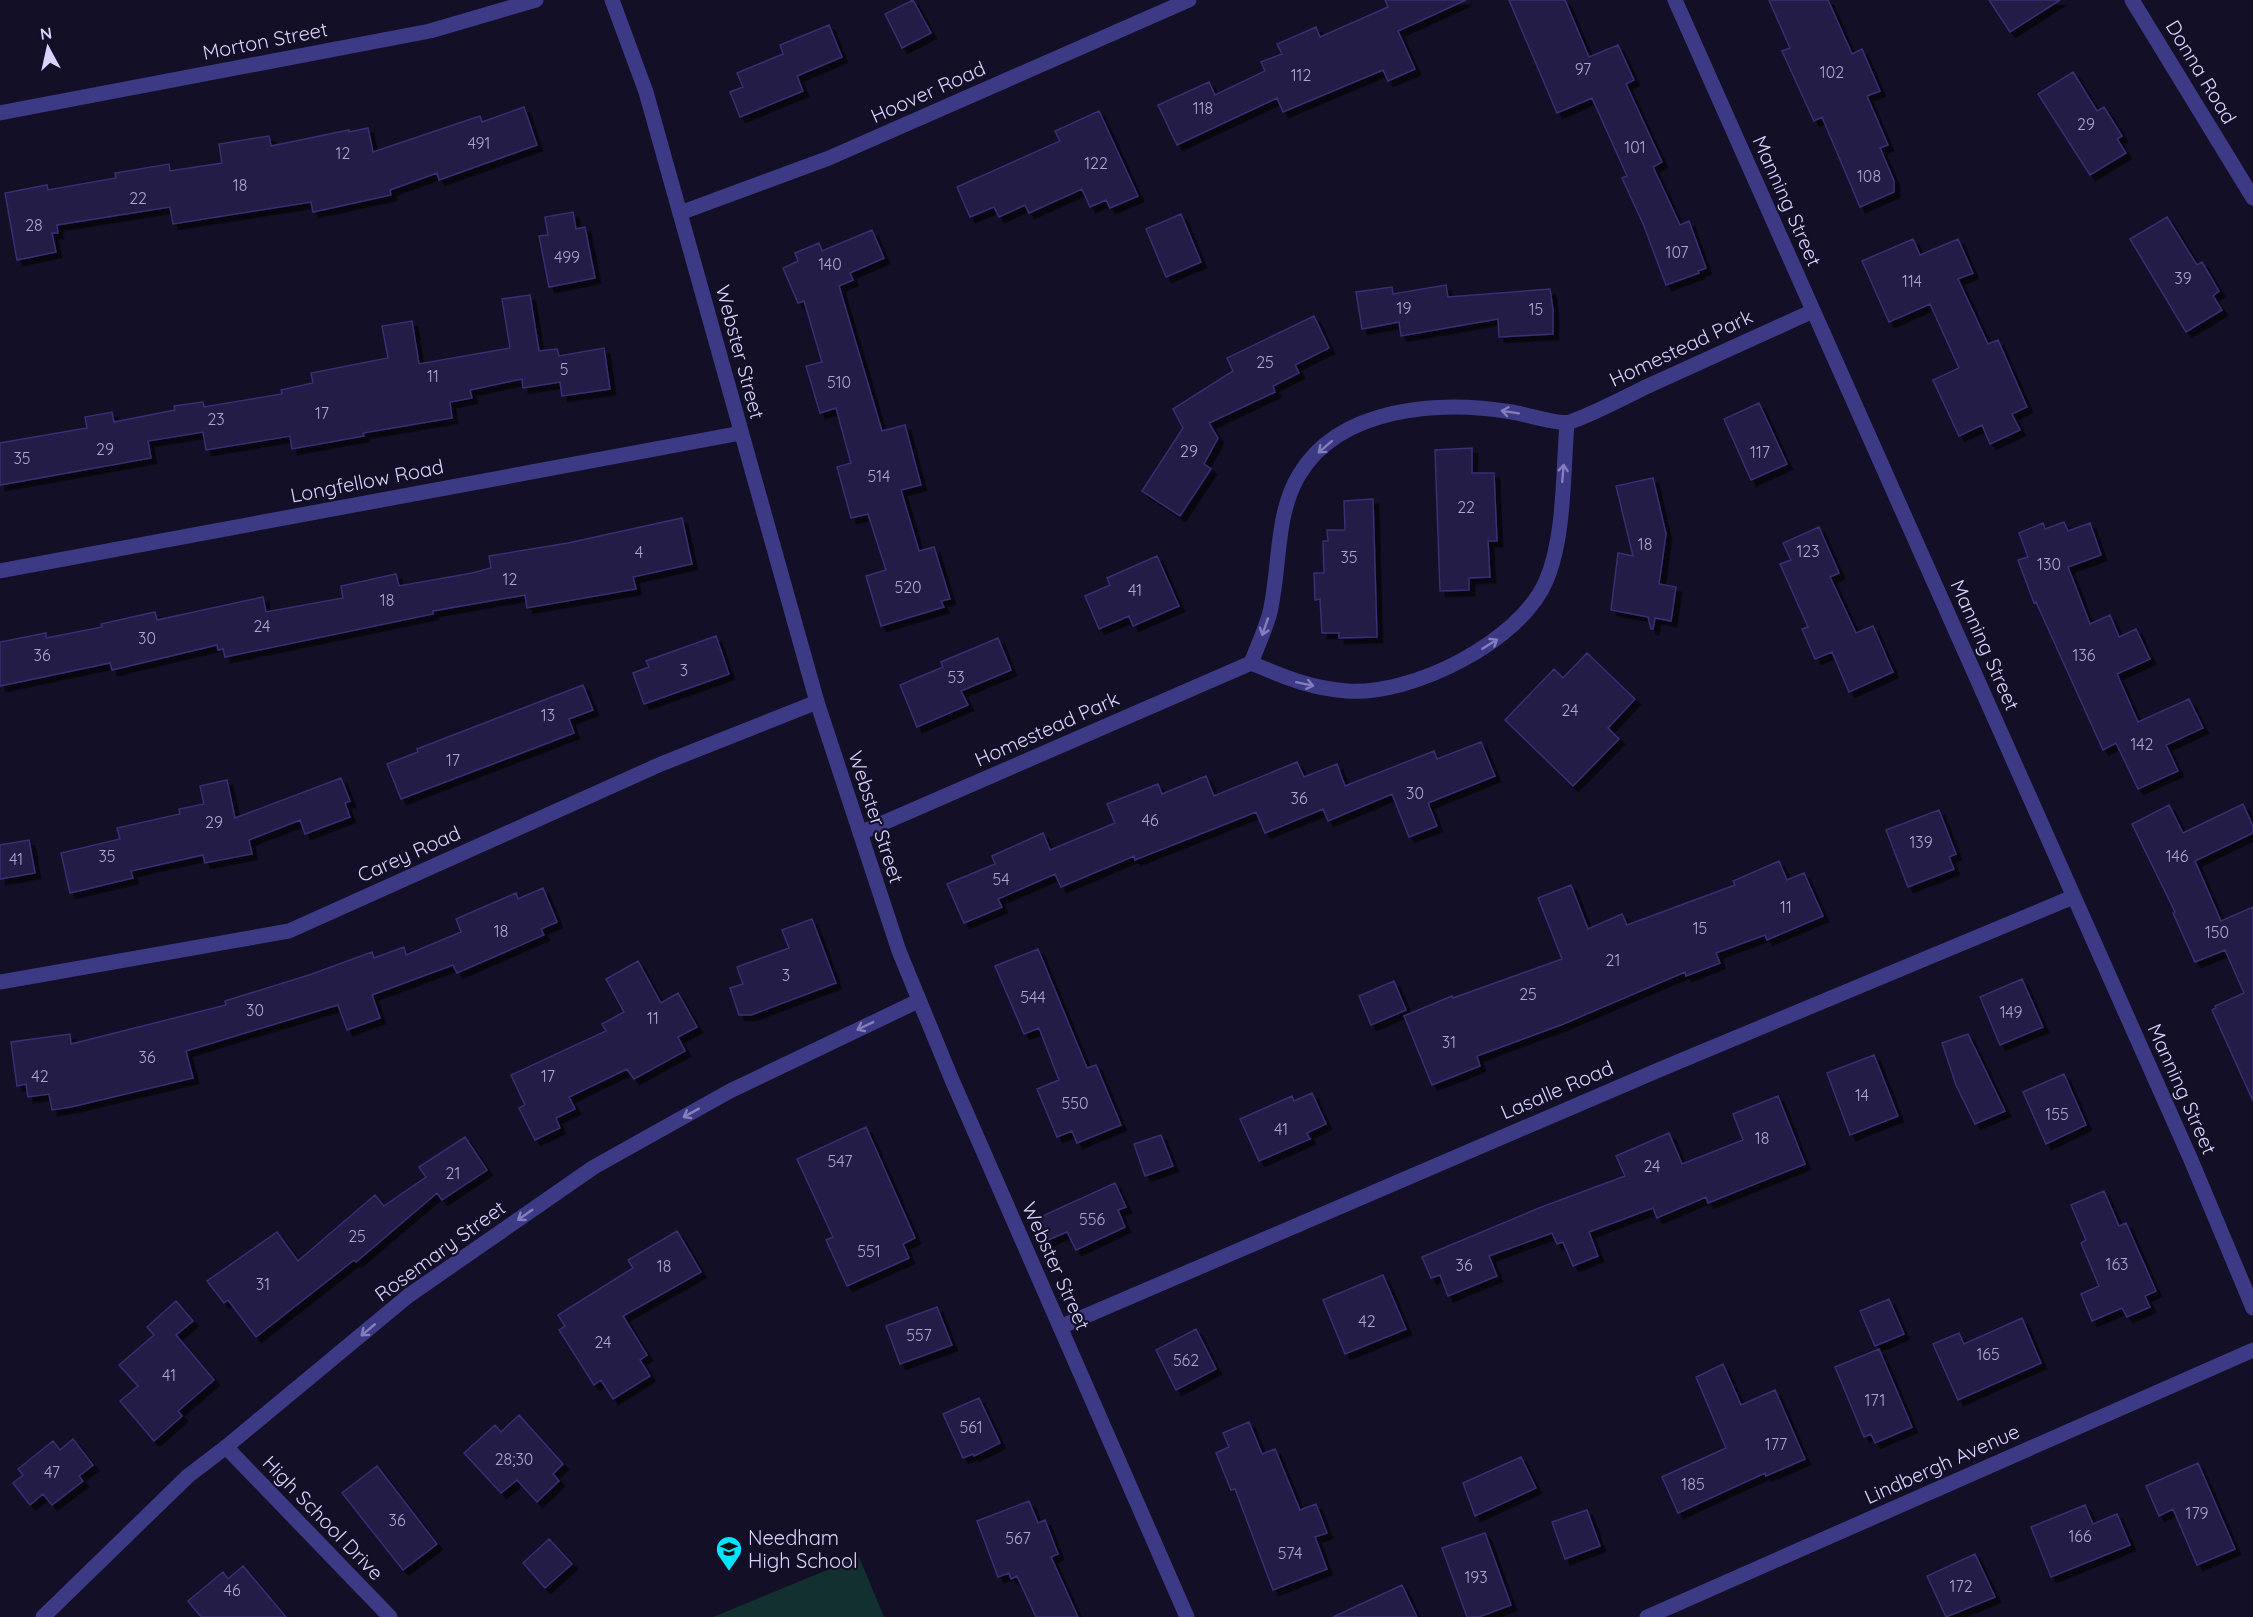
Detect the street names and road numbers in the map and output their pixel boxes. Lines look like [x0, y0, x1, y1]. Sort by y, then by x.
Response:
street label: Donna Road [2161, 15, 2242, 128]
street label: Morton Street [200, 16, 330, 65]
street label: Hoover Road [867, 55, 989, 128]
street label: Manning Street [1748, 132, 1827, 270]
street label: Webster Street [711, 282, 770, 422]
street label: Homestead Park [1605, 303, 1757, 392]
street label: Longfellow Road [288, 453, 446, 508]
street label: Manning Street [1946, 576, 2025, 714]
street label: Homestead Park [971, 686, 1123, 772]
street label: Webster Street [843, 748, 910, 886]
street label: Carey Road [353, 820, 464, 887]
street label: Manning Street [2143, 1020, 2222, 1158]
street label: Lasalle Road [1497, 1055, 1617, 1124]
street label: Rosemary Street [369, 1195, 510, 1306]
street label: Webster Street [1017, 1198, 1096, 1334]
street label: Lindbergh Avenue [1860, 1418, 2023, 1509]
street label: High School Drive [258, 1450, 389, 1585]

